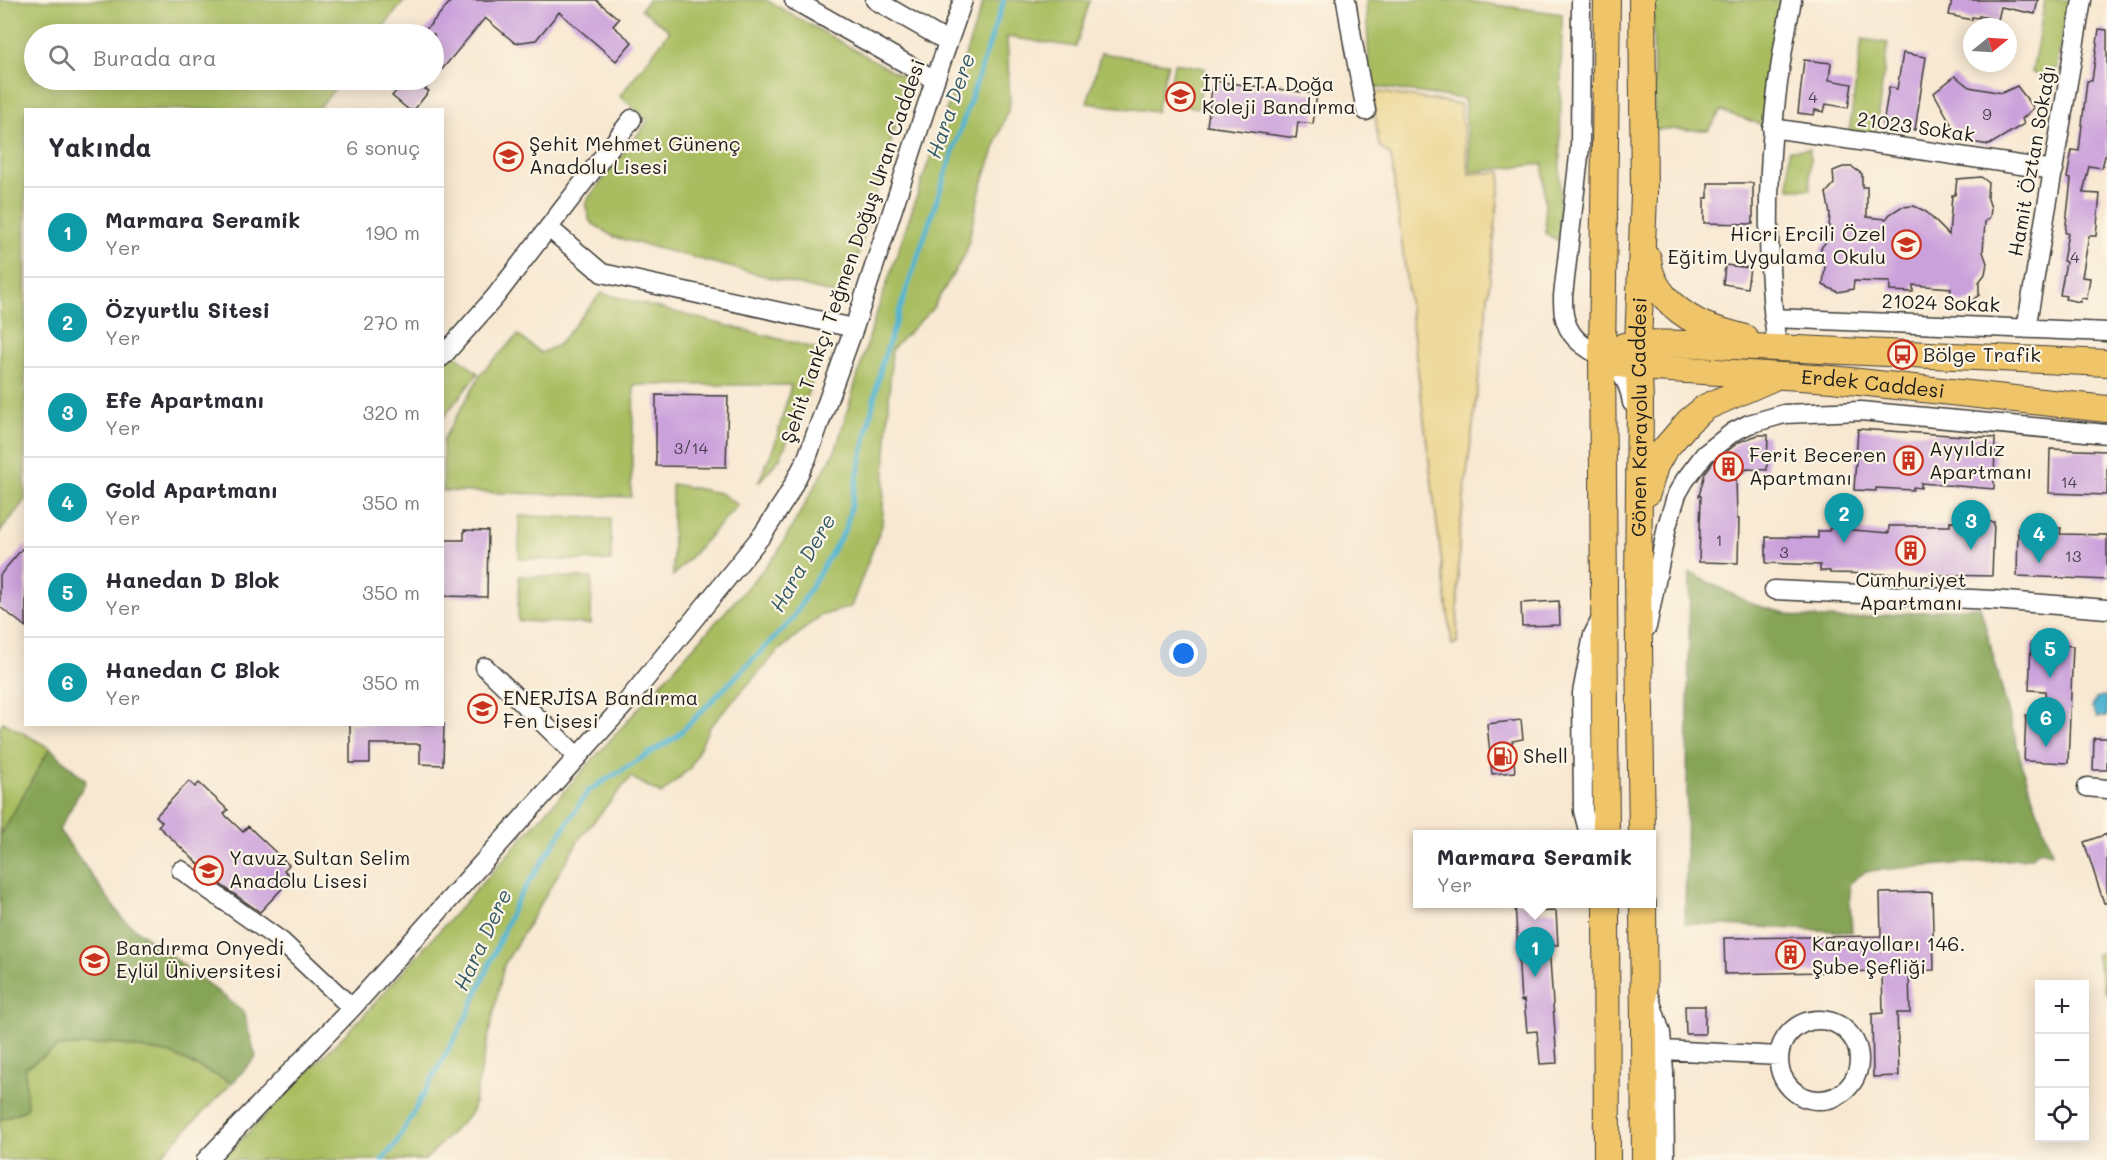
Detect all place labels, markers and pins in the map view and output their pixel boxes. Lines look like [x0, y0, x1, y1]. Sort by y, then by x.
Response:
place label: İTÜ ETA Doğa Koleji Bandırma [1202, 70, 1356, 119]
school or university icon: İTÜ ETA Doğa Koleji Bandırma [1165, 80, 1197, 112]
place label: Şehit Mehmet Günenç Anadolu Lisesi [529, 130, 740, 179]
school or university icon: Şehit Mehmet Günenç Anadolu Lisesi [492, 140, 524, 172]
place label: Hicri Ercili Özel Eğitim Uygulama Okulu [1668, 220, 1886, 269]
school or university icon: Hicri Ercili Özel Eğitim Uygulama Okulu [1891, 229, 1923, 261]
bus stop icon: Bölge Trafik [1886, 339, 1918, 371]
place label: Bölge Trafik [1923, 341, 2041, 367]
place label: Ayyıldız Apartmanı [1929, 435, 2032, 484]
place label: Ferit Beceren Apartmanı [1749, 441, 1886, 490]
building icon: Ayyıldız Apartmanı [1892, 445, 1924, 477]
building icon: Ferit Beceren Apartmanı [1712, 451, 1744, 483]
pin: 2 [1824, 494, 1864, 543]
pin: 3 [1952, 500, 1990, 550]
pin: 4 [2020, 514, 2058, 563]
building icon: Cumhuriyet Apartmanı [1895, 534, 1927, 566]
place label: Cumhuriyet Apartmanı [1855, 566, 1967, 615]
pin: 5 [2030, 628, 2070, 678]
place label: ENERJİSA Bandırma Fen Lisesi [503, 684, 698, 733]
school or university icon: ENERJİSA Bandırma Fen Lisesi [466, 693, 498, 725]
pin: 6 [2026, 698, 2066, 747]
fuel station icon: Shell [1486, 740, 1518, 772]
place label: Shell [1523, 742, 1568, 768]
place label: Yavuz Sultan Selim Anadolu Lisesi [229, 844, 410, 893]
school or university icon: Yavuz Sultan Selim Anadolu Lisesi [192, 854, 224, 886]
pin: 1 [1516, 928, 1555, 977]
place label: Karayolları 146. Şube Şefliği [1812, 930, 1965, 979]
place label: Bandırma Onyedi Eylül Üniversitesi [116, 934, 284, 983]
building icon: Karayolları 146. Şube Şefliği [1775, 939, 1807, 971]
school or university icon: Bandırma Onyedi Eylül Üniversitesi [79, 944, 111, 976]

